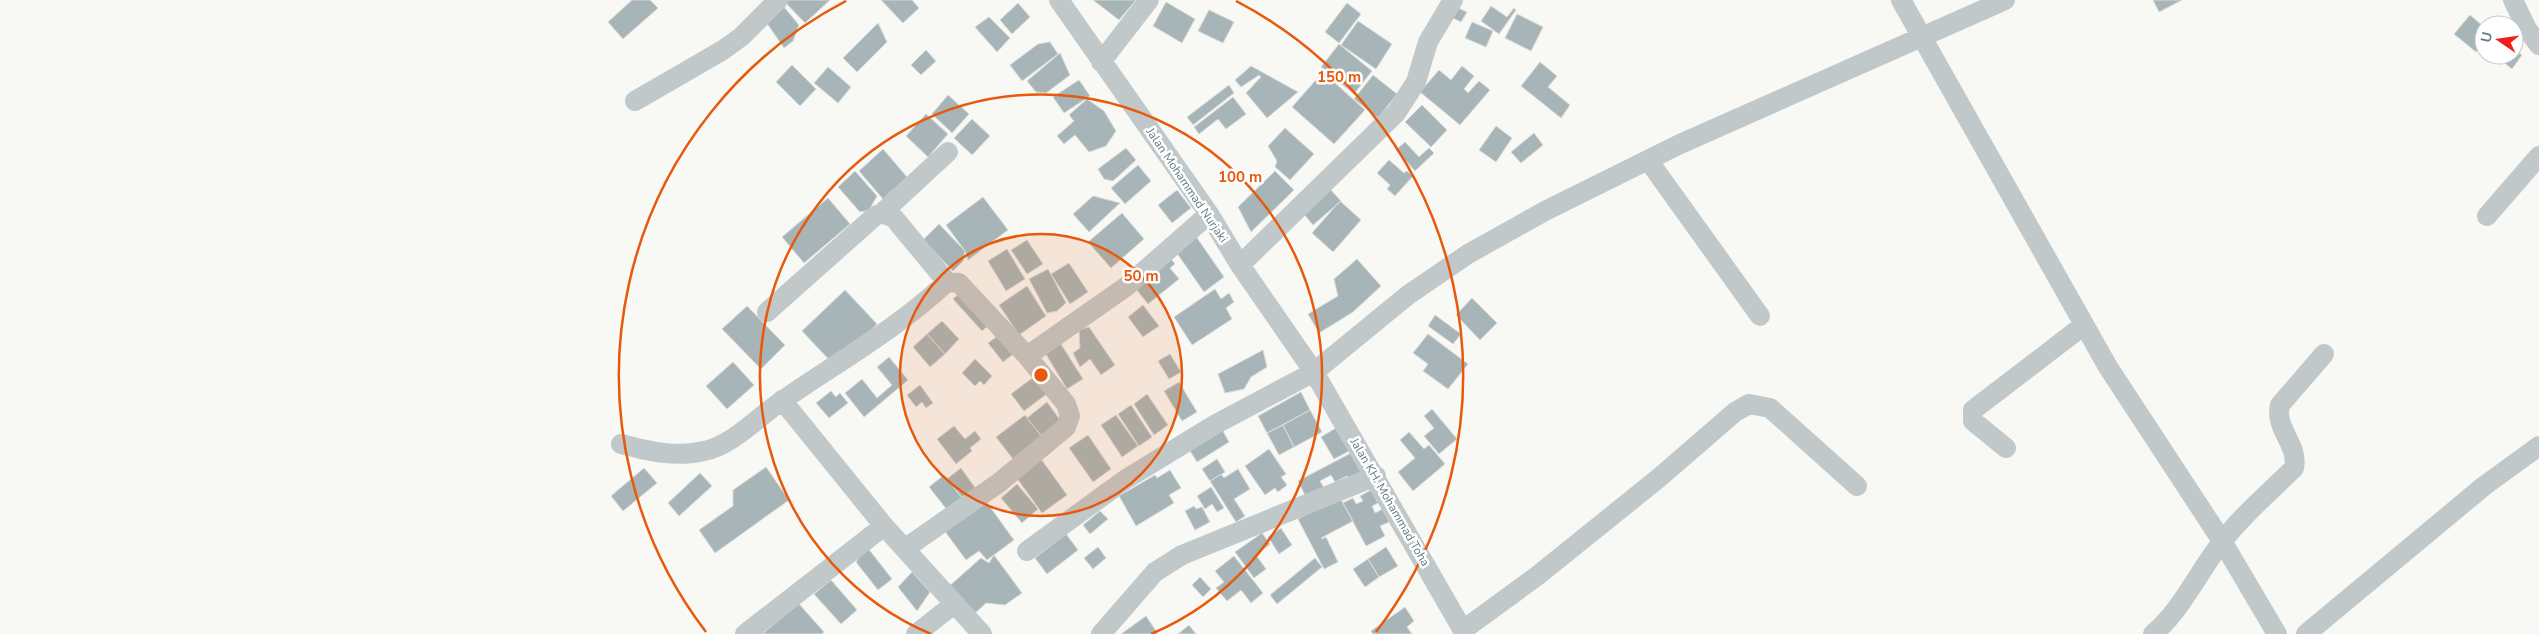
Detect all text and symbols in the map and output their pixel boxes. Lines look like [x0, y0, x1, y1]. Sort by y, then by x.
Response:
north arrow [2474, 15, 2524, 65]
text: U [2476, 30, 2497, 44]
text: 150 m [1317, 67, 1361, 87]
street label: Jalan Mohammad Nurjaki [1142, 124, 1231, 245]
text: 100 m [1218, 167, 1262, 187]
text: 50 m [1123, 266, 1159, 286]
centre of rings [1032, 366, 1050, 384]
street label: Jalan KH. Mohammad Toha [1346, 434, 1433, 569]

